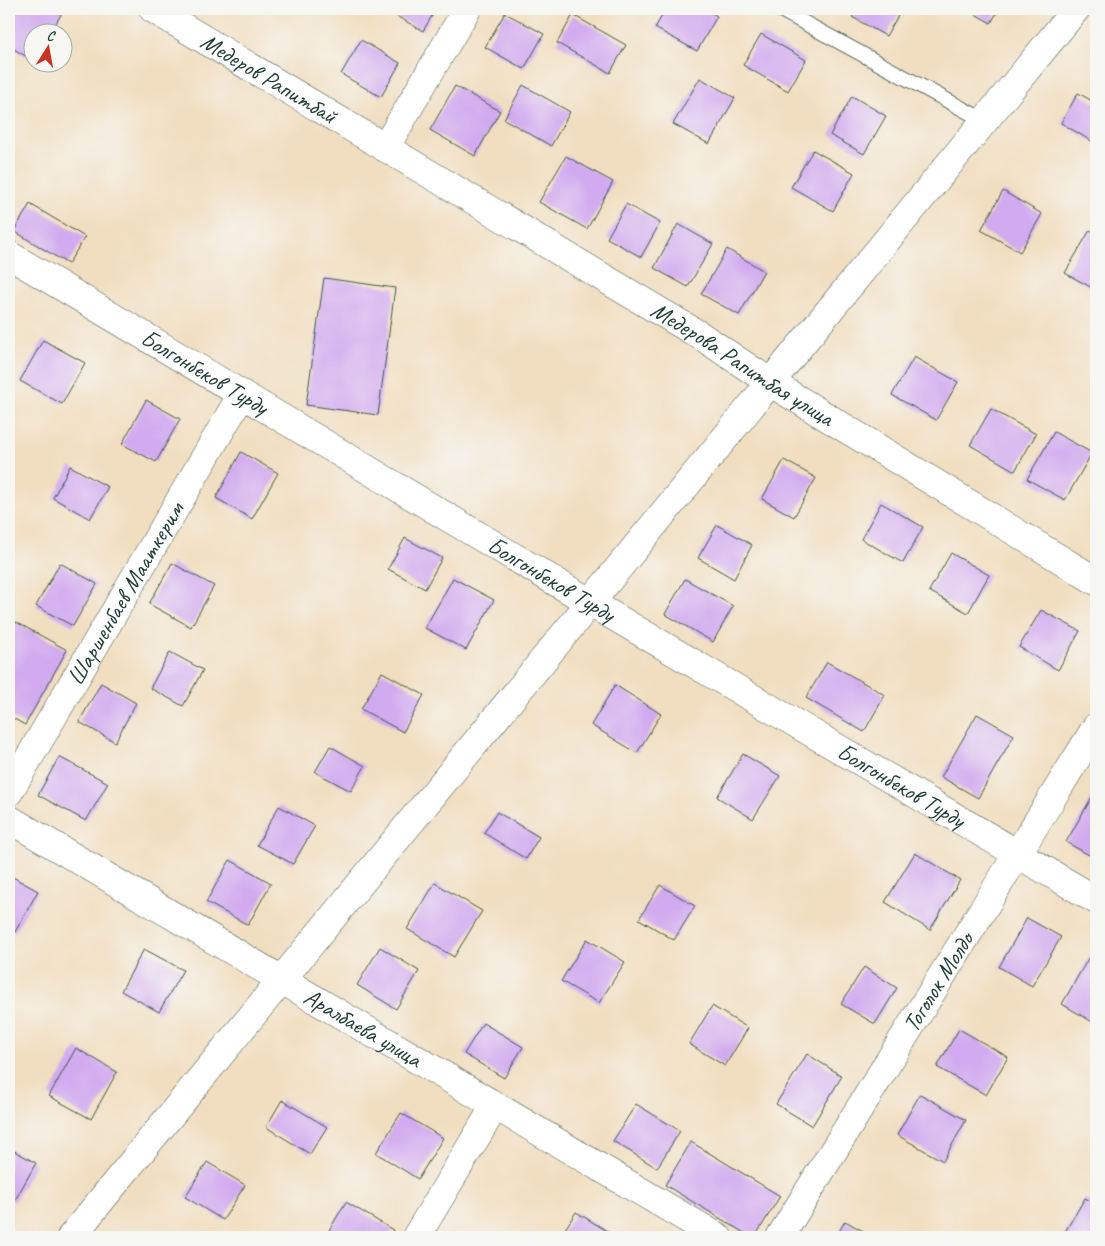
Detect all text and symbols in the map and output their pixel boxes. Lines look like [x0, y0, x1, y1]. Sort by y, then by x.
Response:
north arrow [22, 22, 72, 72]
street label: Медеров Рапитбай [195, 26, 344, 131]
text: С [45, 27, 57, 45]
street label: Медерова Рапитбая улица [646, 295, 840, 433]
street label: Болгонбеков Турду [136, 322, 275, 422]
street label: Шаршенбаев Мааткерим [60, 496, 191, 690]
street label: Болгонбеков Турду [482, 530, 622, 630]
street label: Болгонбеков Турду [832, 736, 972, 836]
street label: Тоголок Молдо [896, 925, 981, 1037]
street label: Аралбаева улица [299, 981, 429, 1075]

